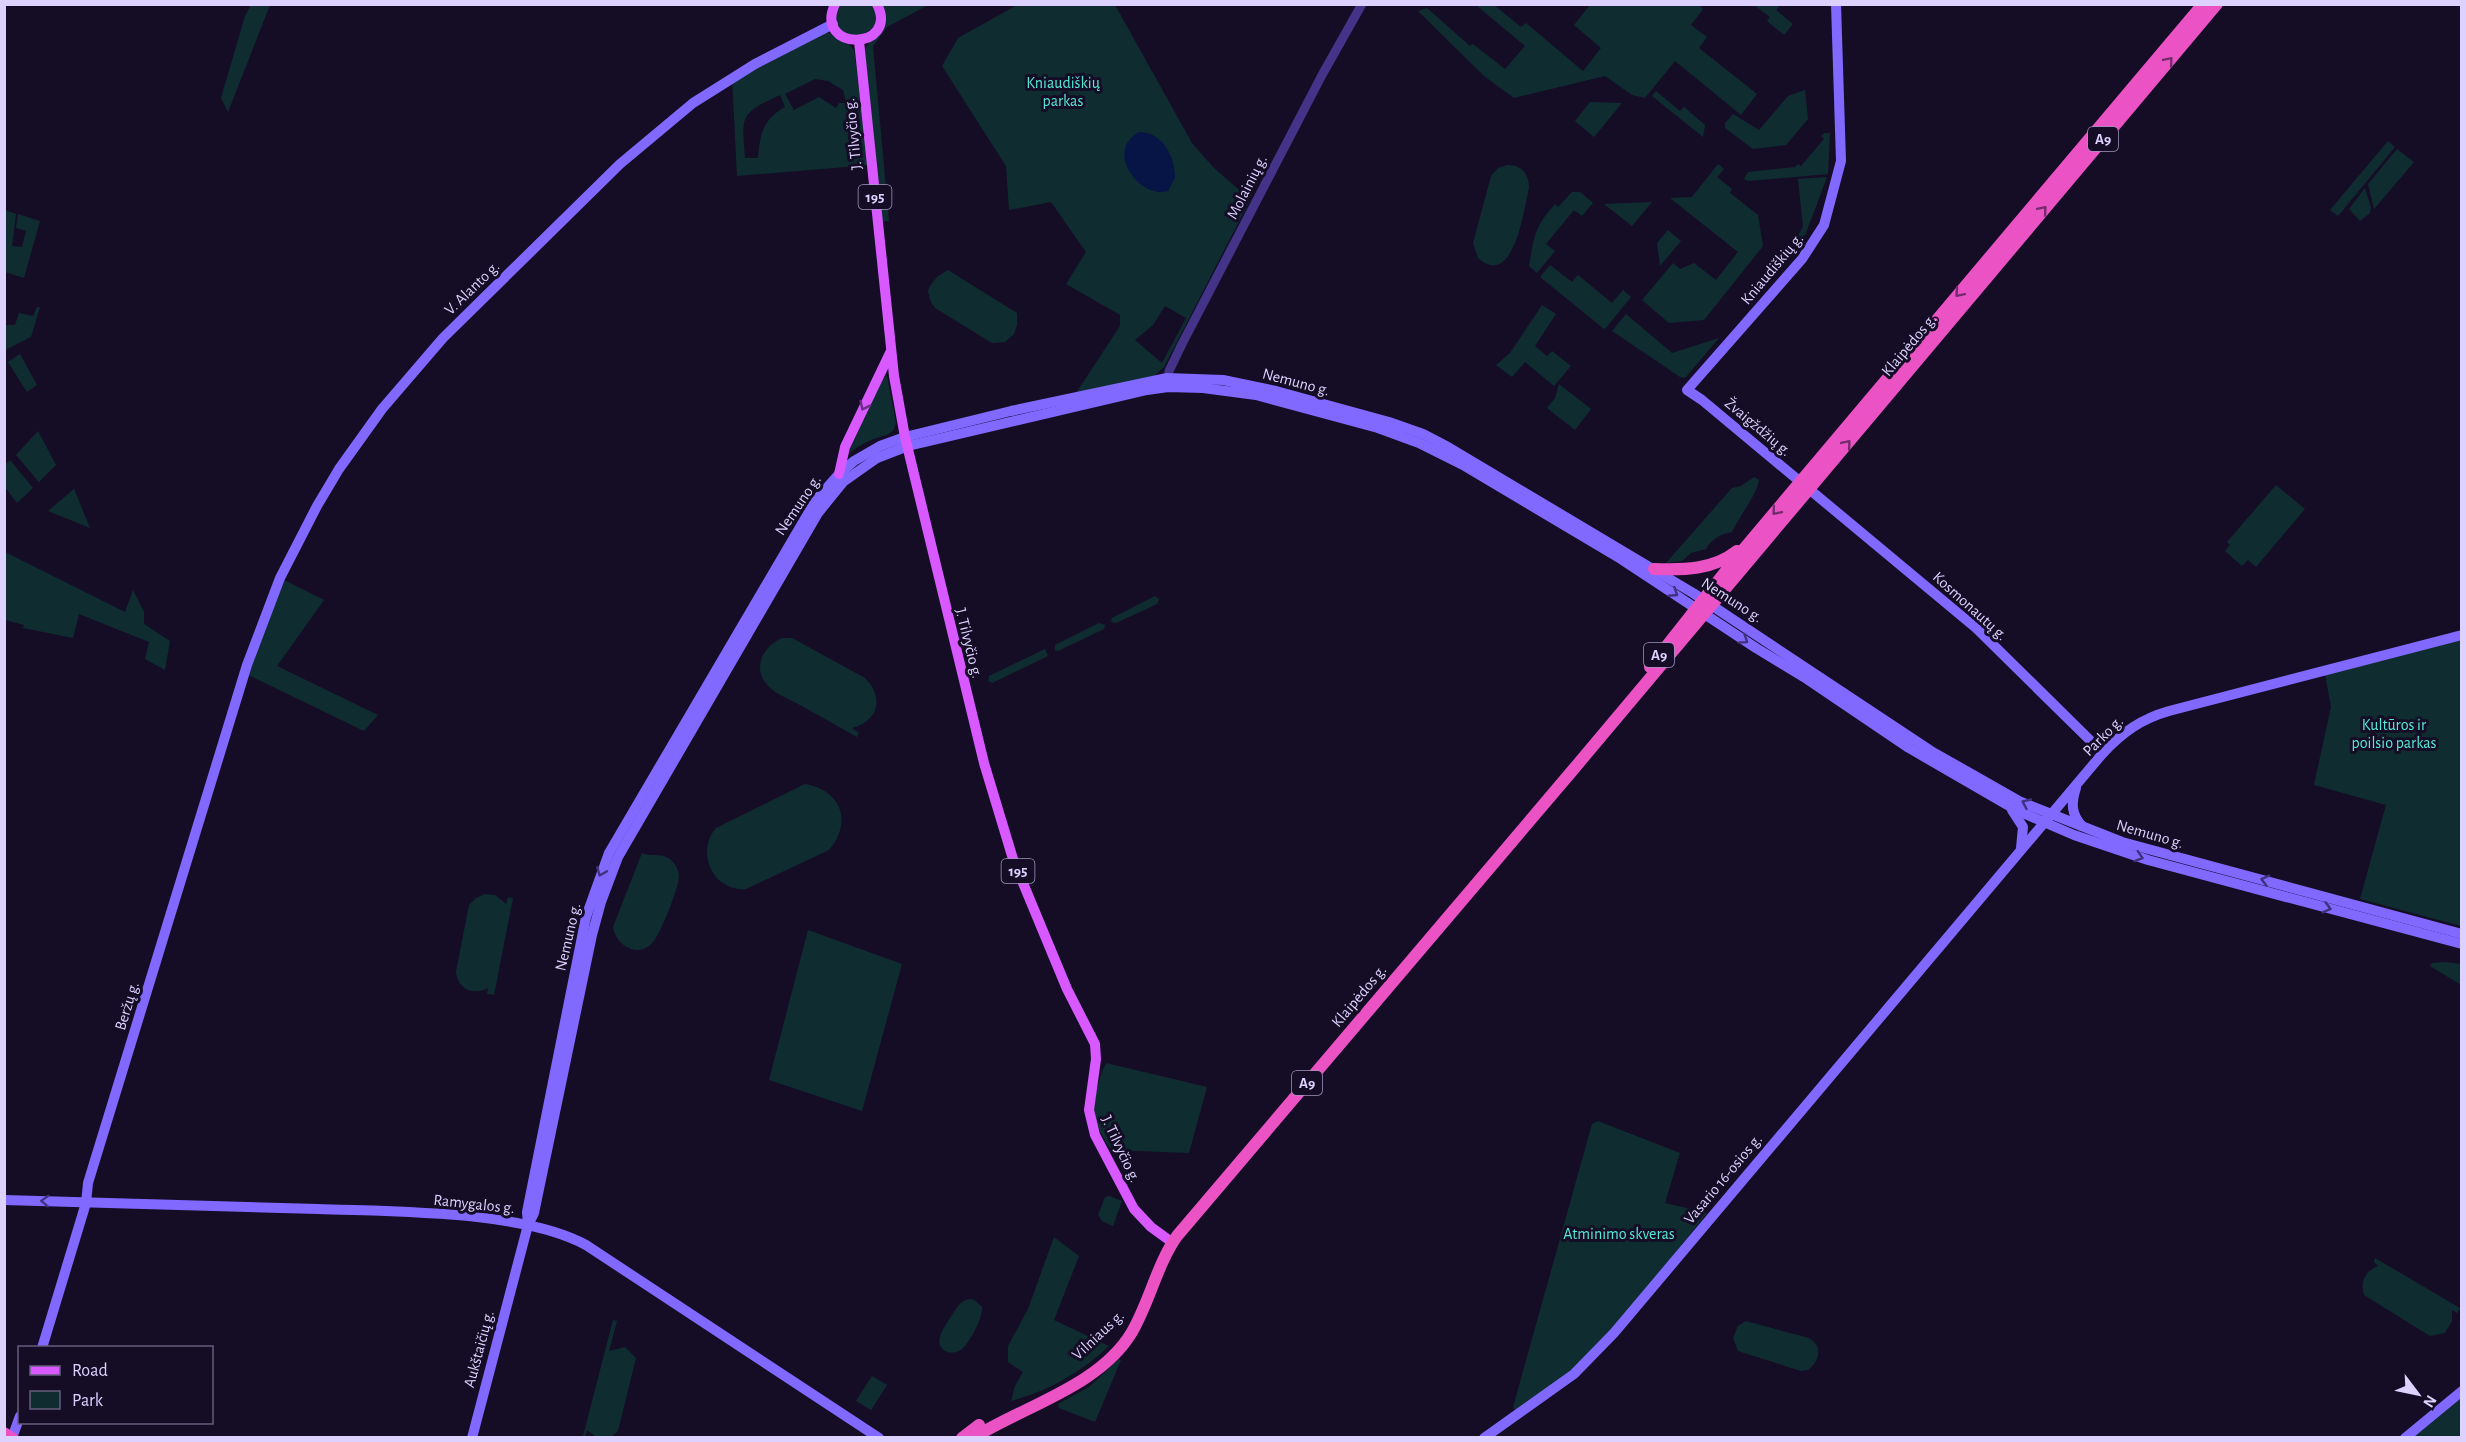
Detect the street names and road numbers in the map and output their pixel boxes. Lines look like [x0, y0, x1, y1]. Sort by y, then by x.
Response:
street label: J. Tilvyčio g. [841, 97, 866, 171]
road number: A9 [2088, 127, 2118, 151]
street label: Molainių g. [1224, 152, 1270, 222]
road number: 195 [858, 185, 892, 209]
street label: Kniaudiškių g. [1738, 230, 1806, 308]
street label: V. Alanto g. [441, 258, 503, 318]
street label: Klaipėdos g. [1879, 311, 1939, 379]
street label: Nemuno g. [1261, 365, 1331, 399]
street label: Žvaigždžių g. [1722, 393, 1795, 459]
street label: Nemuno g. [772, 472, 824, 538]
street label: Kosmonautų g. [1930, 569, 2010, 643]
street label: Nemuno g. [1699, 575, 1765, 625]
street label: J. Tilvyčio g. [952, 606, 985, 680]
road number: A9 [1644, 643, 1674, 667]
street label: Parko g. [2080, 713, 2126, 759]
street label: Nemuno g. [2115, 817, 2185, 851]
road number: 195 [1002, 859, 1034, 883]
street label: Nemuno g. [552, 902, 584, 972]
street label: Klaipėdos g. [1329, 962, 1389, 1030]
street label: Beržų g. [112, 980, 142, 1032]
road number: A9 [1292, 1071, 1322, 1095]
street label: J. Tilvyčio g. [1098, 1113, 1143, 1185]
street label: Vasario 16-osios g. [1681, 1131, 1765, 1227]
street label: Ramygalos g. [432, 1192, 515, 1217]
street label: Vilniaus g. [1069, 1307, 1127, 1363]
street label: Aukštaičių g. [461, 1309, 497, 1389]

